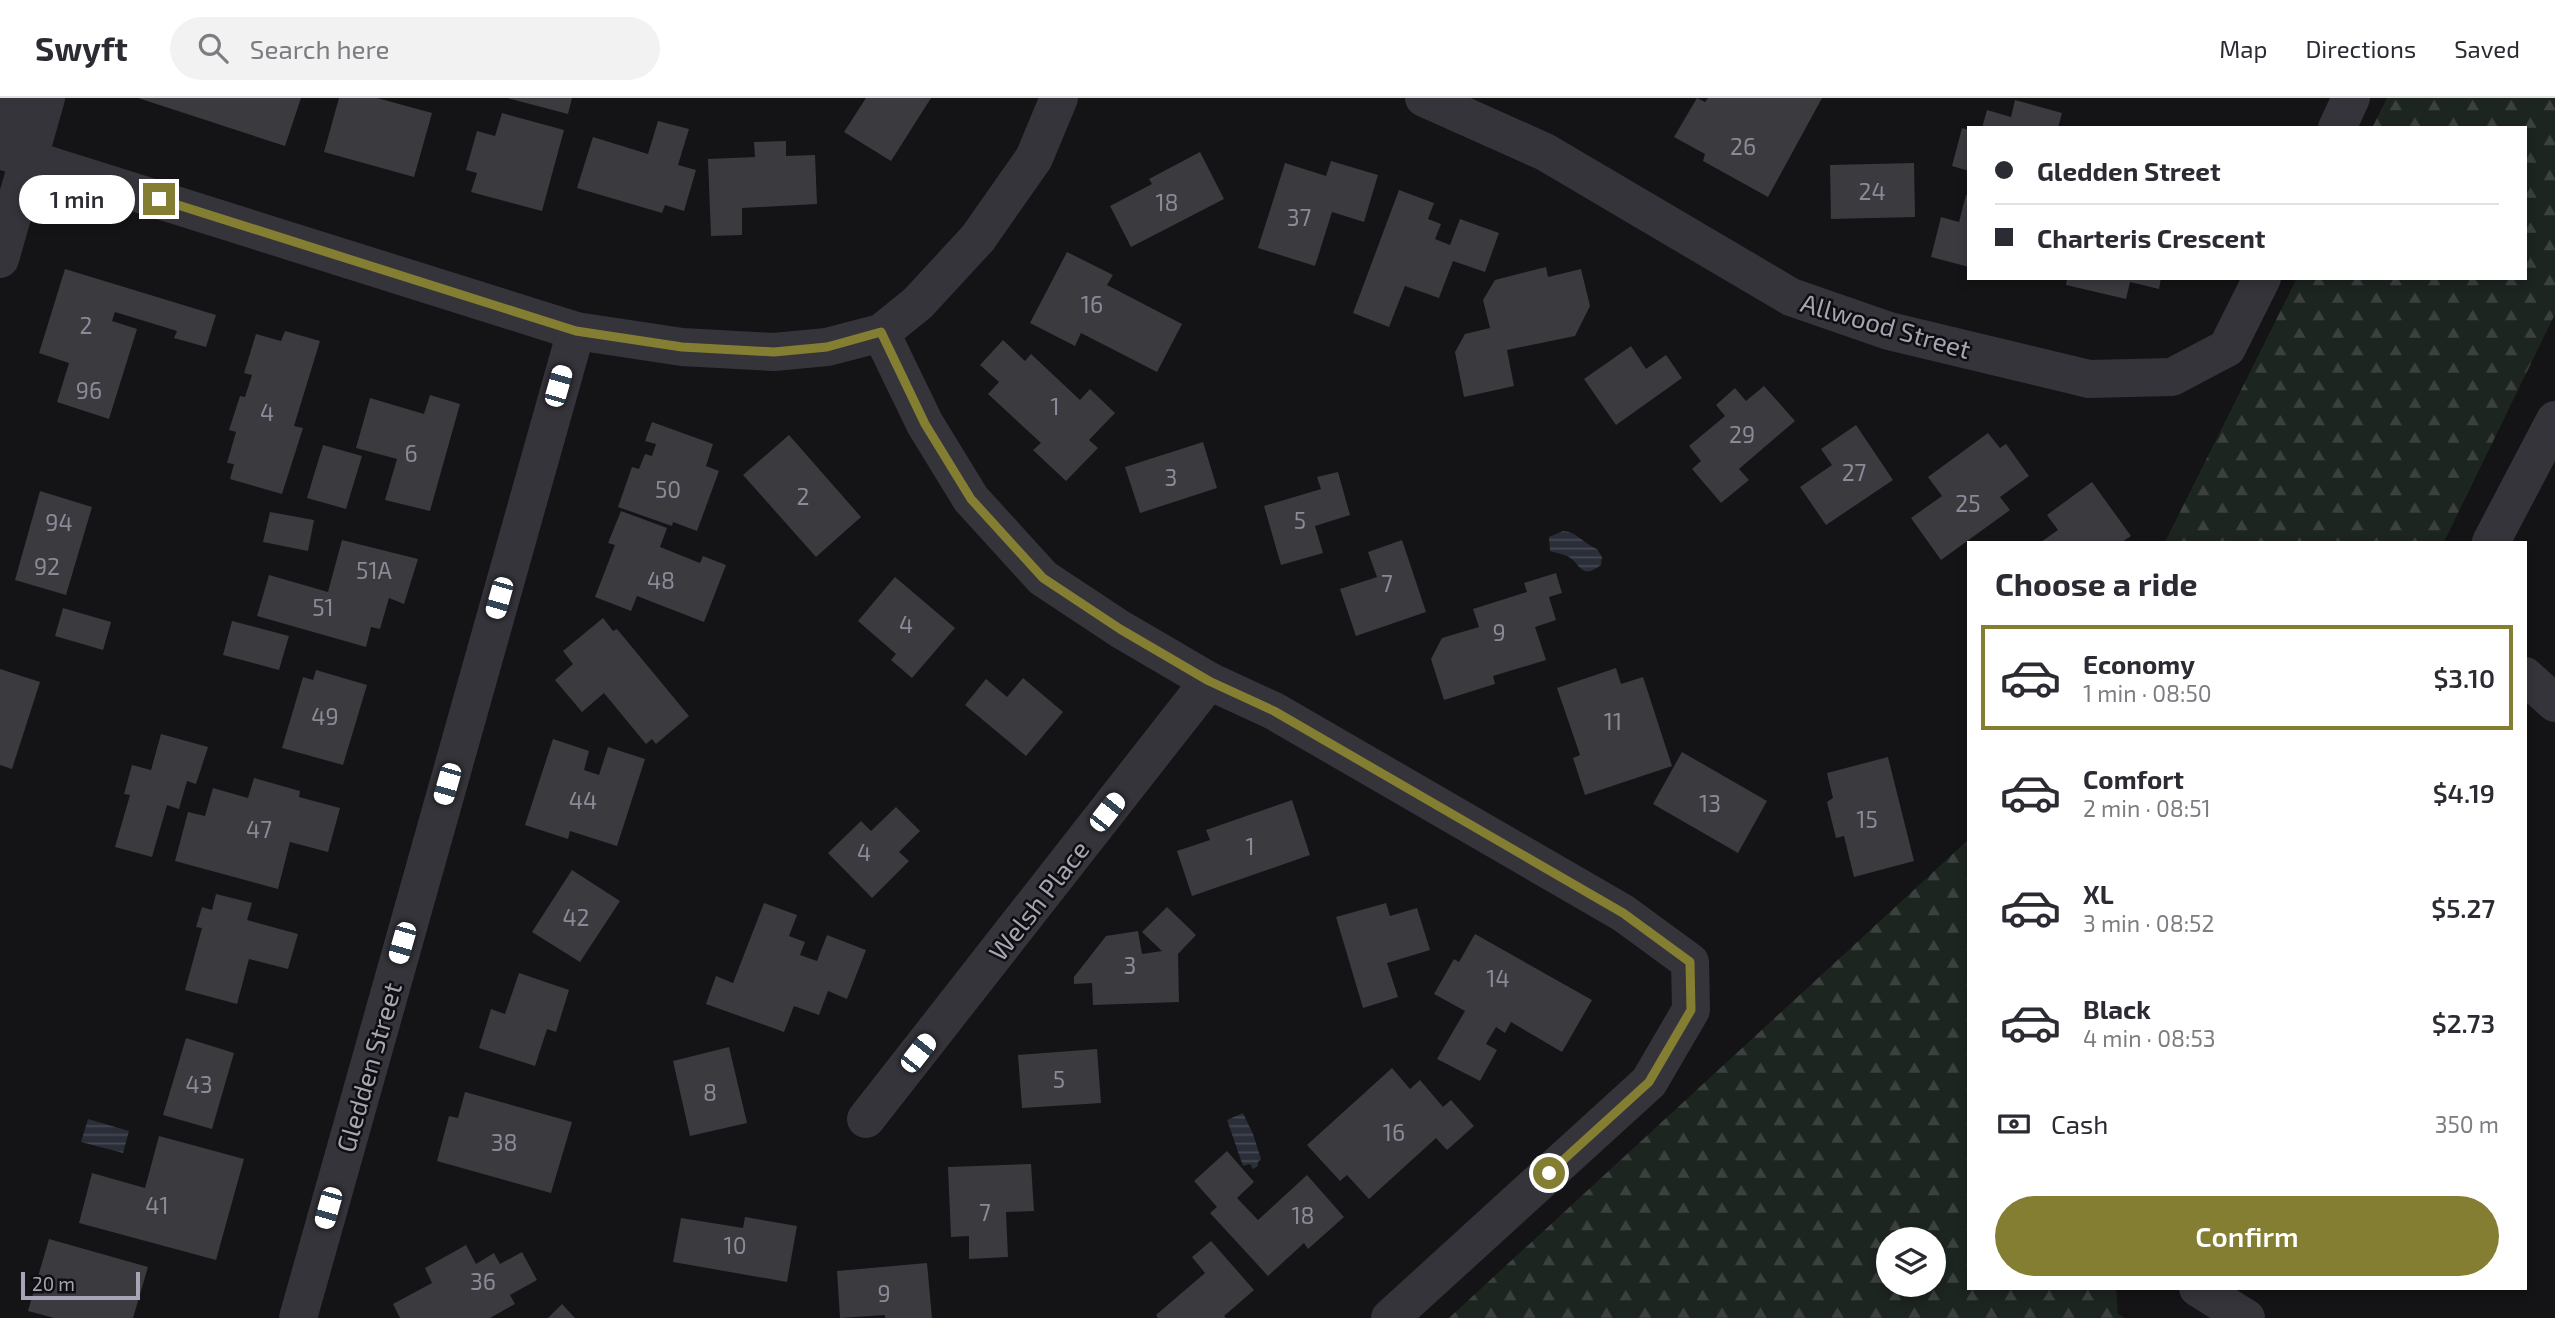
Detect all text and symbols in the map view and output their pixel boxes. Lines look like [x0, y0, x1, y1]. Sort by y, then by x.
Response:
search box [170, 17, 660, 80]
text: Swyft [35, 28, 128, 68]
icon: search [194, 29, 232, 67]
text: Search here [250, 33, 390, 64]
text: Map [2219, 34, 2267, 63]
text: Directions [2305, 34, 2416, 63]
text: Saved [2454, 34, 2520, 63]
house number: 26 [1730, 132, 1756, 160]
text: Gledden Street [2037, 155, 2221, 186]
callout: 1 min [19, 174, 134, 224]
house number: 24 [1858, 177, 1886, 205]
route end [143, 183, 175, 215]
text: 1 min [50, 185, 104, 213]
house number: 18 [1155, 188, 1179, 216]
house number: 37 [1287, 203, 1311, 231]
text: Charteris Crescent [2037, 222, 2266, 253]
street label: Allwood Street [1798, 286, 1975, 364]
house number: 16 [1081, 290, 1103, 318]
house number: 2 [80, 311, 92, 339]
car [543, 363, 574, 409]
house number: 96 [76, 376, 102, 404]
house number: 1 [1050, 392, 1060, 420]
house number: 4 [260, 398, 274, 426]
house number: 29 [1729, 420, 1755, 448]
house number: 6 [404, 439, 418, 467]
house number: 27 [1842, 458, 1867, 486]
house number: 3 [1165, 463, 1177, 491]
house number: 50 [655, 475, 681, 503]
house number: 2 [797, 482, 809, 510]
house number: 25 [1955, 489, 1981, 517]
house number: 5 [1294, 506, 1306, 534]
house number: 94 [45, 508, 73, 536]
house number: 92 [34, 552, 60, 580]
house number: 51A [356, 556, 393, 584]
text: Choose a ride [1995, 564, 2198, 602]
house number: 48 [647, 566, 675, 594]
house number: 7 [1381, 569, 1393, 597]
car [484, 575, 515, 621]
house number: 51 [312, 593, 334, 621]
house number: 4 [899, 610, 913, 638]
house number: 9 [1492, 618, 1506, 646]
icon: car [1999, 646, 2062, 709]
text: Economy [2083, 648, 2195, 679]
text: $3.10 [2433, 662, 2495, 693]
text: 1 min · 08:50 [2083, 679, 2212, 707]
house number: 49 [311, 702, 339, 730]
house number: 11 [1604, 707, 1622, 735]
car [432, 761, 463, 807]
icon: car [1999, 761, 2062, 824]
text: Comfort [2083, 763, 2184, 794]
text: $4.19 [2433, 777, 2495, 808]
house number: 44 [569, 786, 597, 814]
car [1086, 789, 1129, 835]
house number: 13 [1699, 789, 1721, 817]
text: 2 min · 08:51 [2083, 794, 2211, 822]
house number: 15 [1856, 805, 1878, 833]
house number: 47 [246, 815, 272, 843]
house number: 1 [1245, 832, 1255, 860]
street label: Welsh Place [982, 834, 1094, 966]
house number: 4 [857, 838, 871, 866]
icon: car [1999, 876, 2062, 939]
text: XL [2083, 878, 2114, 909]
text: $5.27 [2431, 892, 2495, 923]
house number: 42 [562, 903, 590, 931]
text: 3 min · 08:52 [2083, 909, 2214, 937]
car [387, 920, 418, 966]
house number: 3 [1124, 951, 1136, 979]
house number: 14 [1486, 964, 1510, 992]
street label: Gledden Street [329, 979, 407, 1155]
icon: car [1999, 991, 2062, 1054]
text: Black [2083, 993, 2151, 1024]
text: $2.73 [2432, 1007, 2495, 1038]
text: 4 min · 08:53 [2083, 1024, 2216, 1052]
car [897, 1030, 940, 1076]
house number: 5 [1053, 1065, 1065, 1093]
house number: 43 [186, 1070, 212, 1098]
house number: 8 [703, 1078, 717, 1106]
icon: cash [1995, 1105, 2033, 1143]
text: Cash [2051, 1108, 2108, 1139]
text: 350 m [2435, 1110, 2499, 1138]
house number: 16 [1383, 1118, 1405, 1146]
house number: 38 [491, 1128, 517, 1156]
route start [1533, 1157, 1565, 1189]
car [313, 1185, 344, 1231]
house number: 41 [145, 1191, 169, 1219]
button: Confirm [1995, 1196, 2499, 1276]
house number: 7 [979, 1198, 991, 1226]
house number: 18 [1291, 1201, 1315, 1229]
map controls [1876, 1227, 1946, 1297]
button: layers [1876, 1227, 1946, 1297]
house number: 10 [723, 1231, 747, 1259]
house number: 36 [470, 1267, 496, 1295]
scale bar [21, 1269, 140, 1301]
text: 20 m [32, 1272, 75, 1295]
house number: 9 [877, 1279, 891, 1307]

